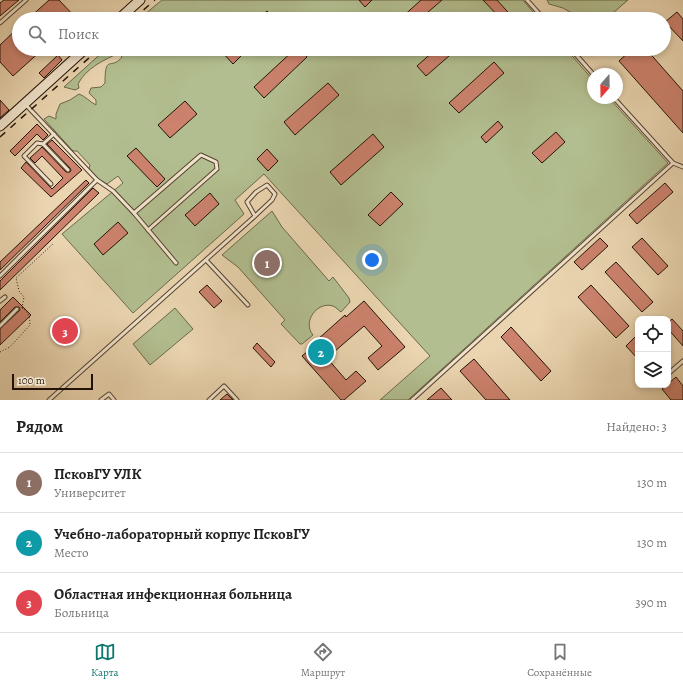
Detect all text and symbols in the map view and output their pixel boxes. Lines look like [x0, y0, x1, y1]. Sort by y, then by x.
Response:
search box [12, 12, 671, 56]
icon: search [26, 23, 48, 45]
text: Поиск [58, 24, 99, 44]
north arrow [587, 68, 623, 104]
pin: 1 [254, 248, 280, 278]
your location [362, 250, 382, 270]
pin: 3 [52, 316, 78, 346]
map controls [635, 316, 671, 388]
button: locate [635, 316, 671, 352]
pin: 2 [308, 337, 334, 367]
button: layers [635, 352, 671, 388]
scale bar [12, 372, 93, 391]
text: 100 m [18, 373, 45, 388]
text: Рядом [16, 415, 63, 438]
text: Найдено: 3 [606, 418, 667, 435]
text: ПсковГУ УЛК [54, 464, 141, 484]
text: 1 [27, 474, 31, 491]
text: 130 m [637, 474, 667, 491]
text: Университет [54, 484, 126, 501]
text: Учебно-лабораторный корпус ПсковГУ [54, 524, 310, 544]
text: 2 [26, 534, 32, 551]
text: 130 m [637, 534, 667, 551]
text: Место [54, 544, 89, 561]
text: Областная инфекционная больница [54, 584, 292, 604]
text: 3 [26, 594, 32, 611]
text: 390 m [635, 594, 667, 611]
text: Больница [54, 604, 109, 621]
tab: Карта [91, 641, 119, 680]
tab: Маршрут [301, 641, 345, 680]
tab: Сохранённые [527, 641, 592, 680]

